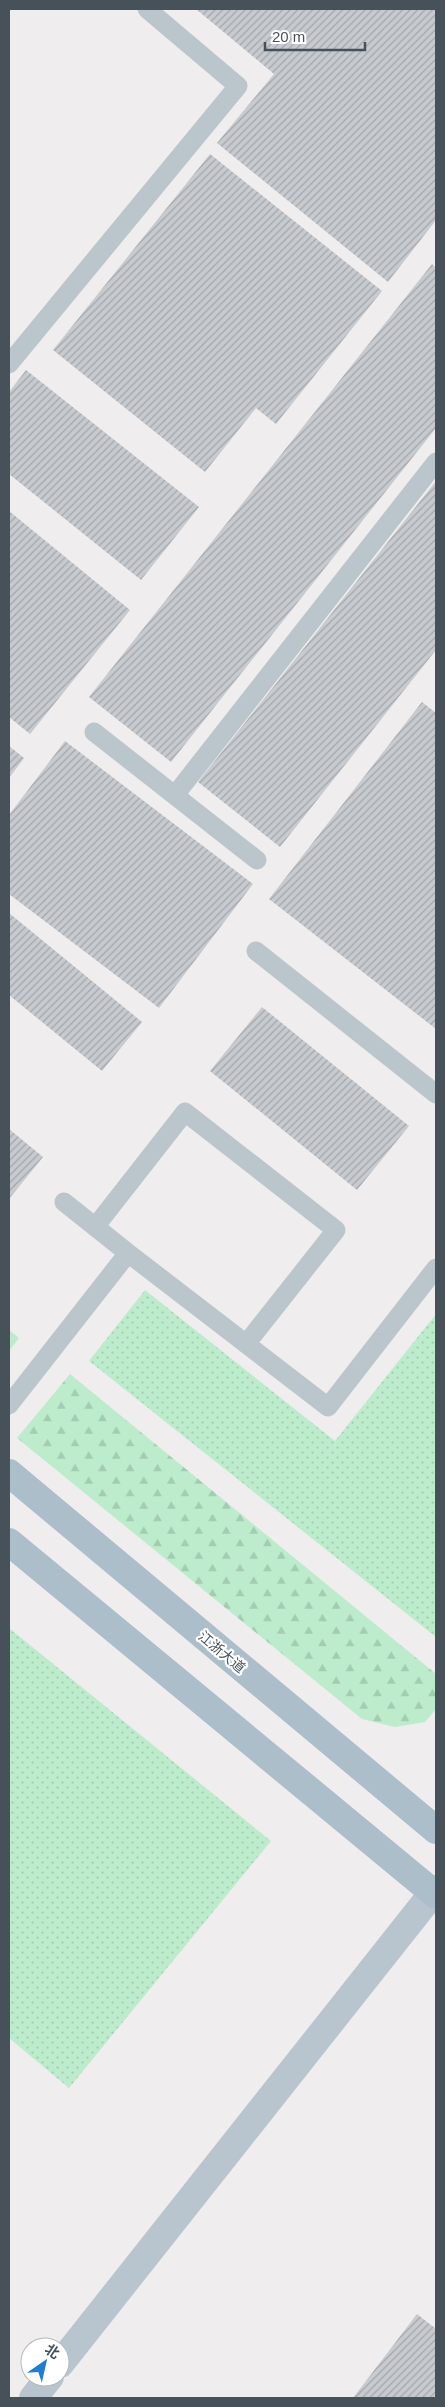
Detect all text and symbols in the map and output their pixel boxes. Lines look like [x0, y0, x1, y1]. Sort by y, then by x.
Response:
scale bar [265, 20, 365, 52]
text: 20 m [272, 28, 305, 45]
street label: 江浙大道 [195, 1628, 249, 1676]
north arrow [20, 2337, 70, 2387]
text: 北 [42, 2341, 63, 2362]

